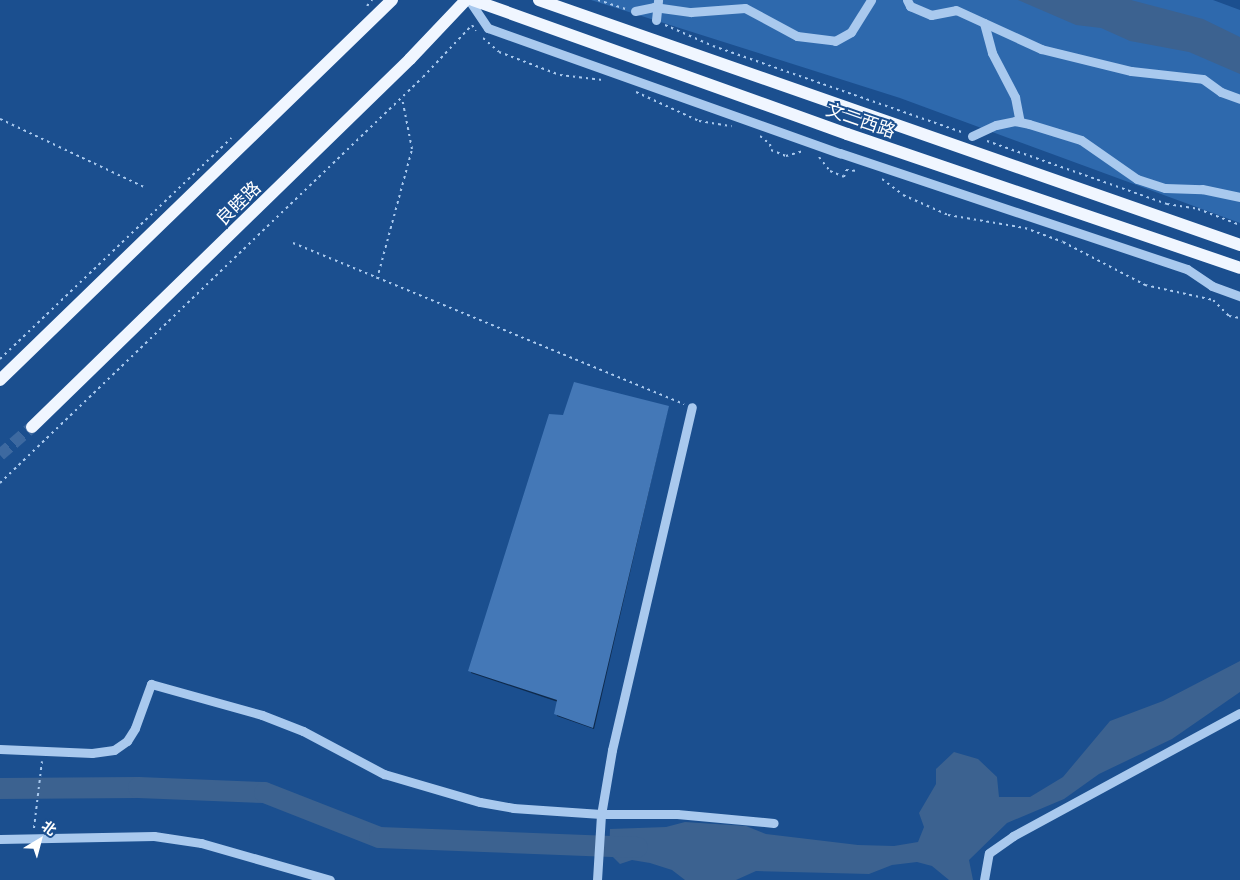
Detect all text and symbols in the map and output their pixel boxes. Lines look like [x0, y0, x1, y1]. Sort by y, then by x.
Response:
street label: 文二西路 [823, 98, 899, 142]
street label: 良睦路 [211, 176, 265, 230]
north arrow [15, 815, 65, 865]
text: 北 [38, 816, 61, 839]

